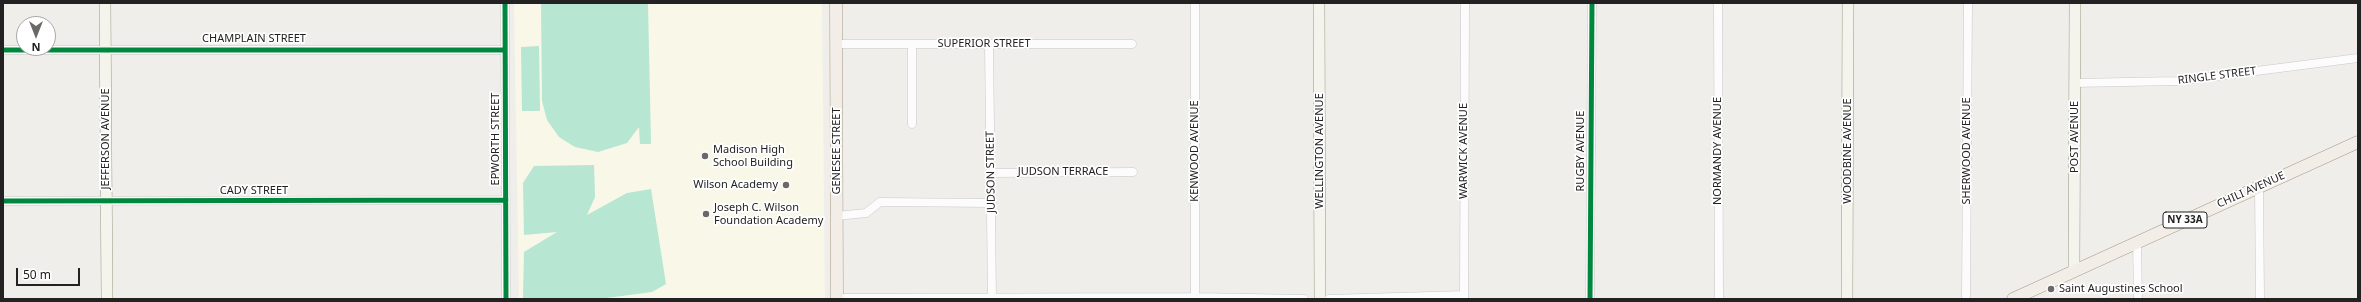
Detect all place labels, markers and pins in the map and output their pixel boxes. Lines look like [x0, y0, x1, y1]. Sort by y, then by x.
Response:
place label: Madison High School Building [713, 143, 793, 169]
marker: Madison High School Building [700, 151, 710, 161]
place label: Wilson Academy [693, 178, 778, 192]
marker: Wilson Academy [781, 180, 791, 190]
place label: Joseph C. Wilson Foundation Academy [714, 201, 823, 227]
marker: Joseph C. Wilson Foundation Academy [701, 209, 711, 219]
place label: Saint Augustines School [2059, 282, 2183, 296]
marker: Saint Augustines School [2046, 284, 2056, 294]

